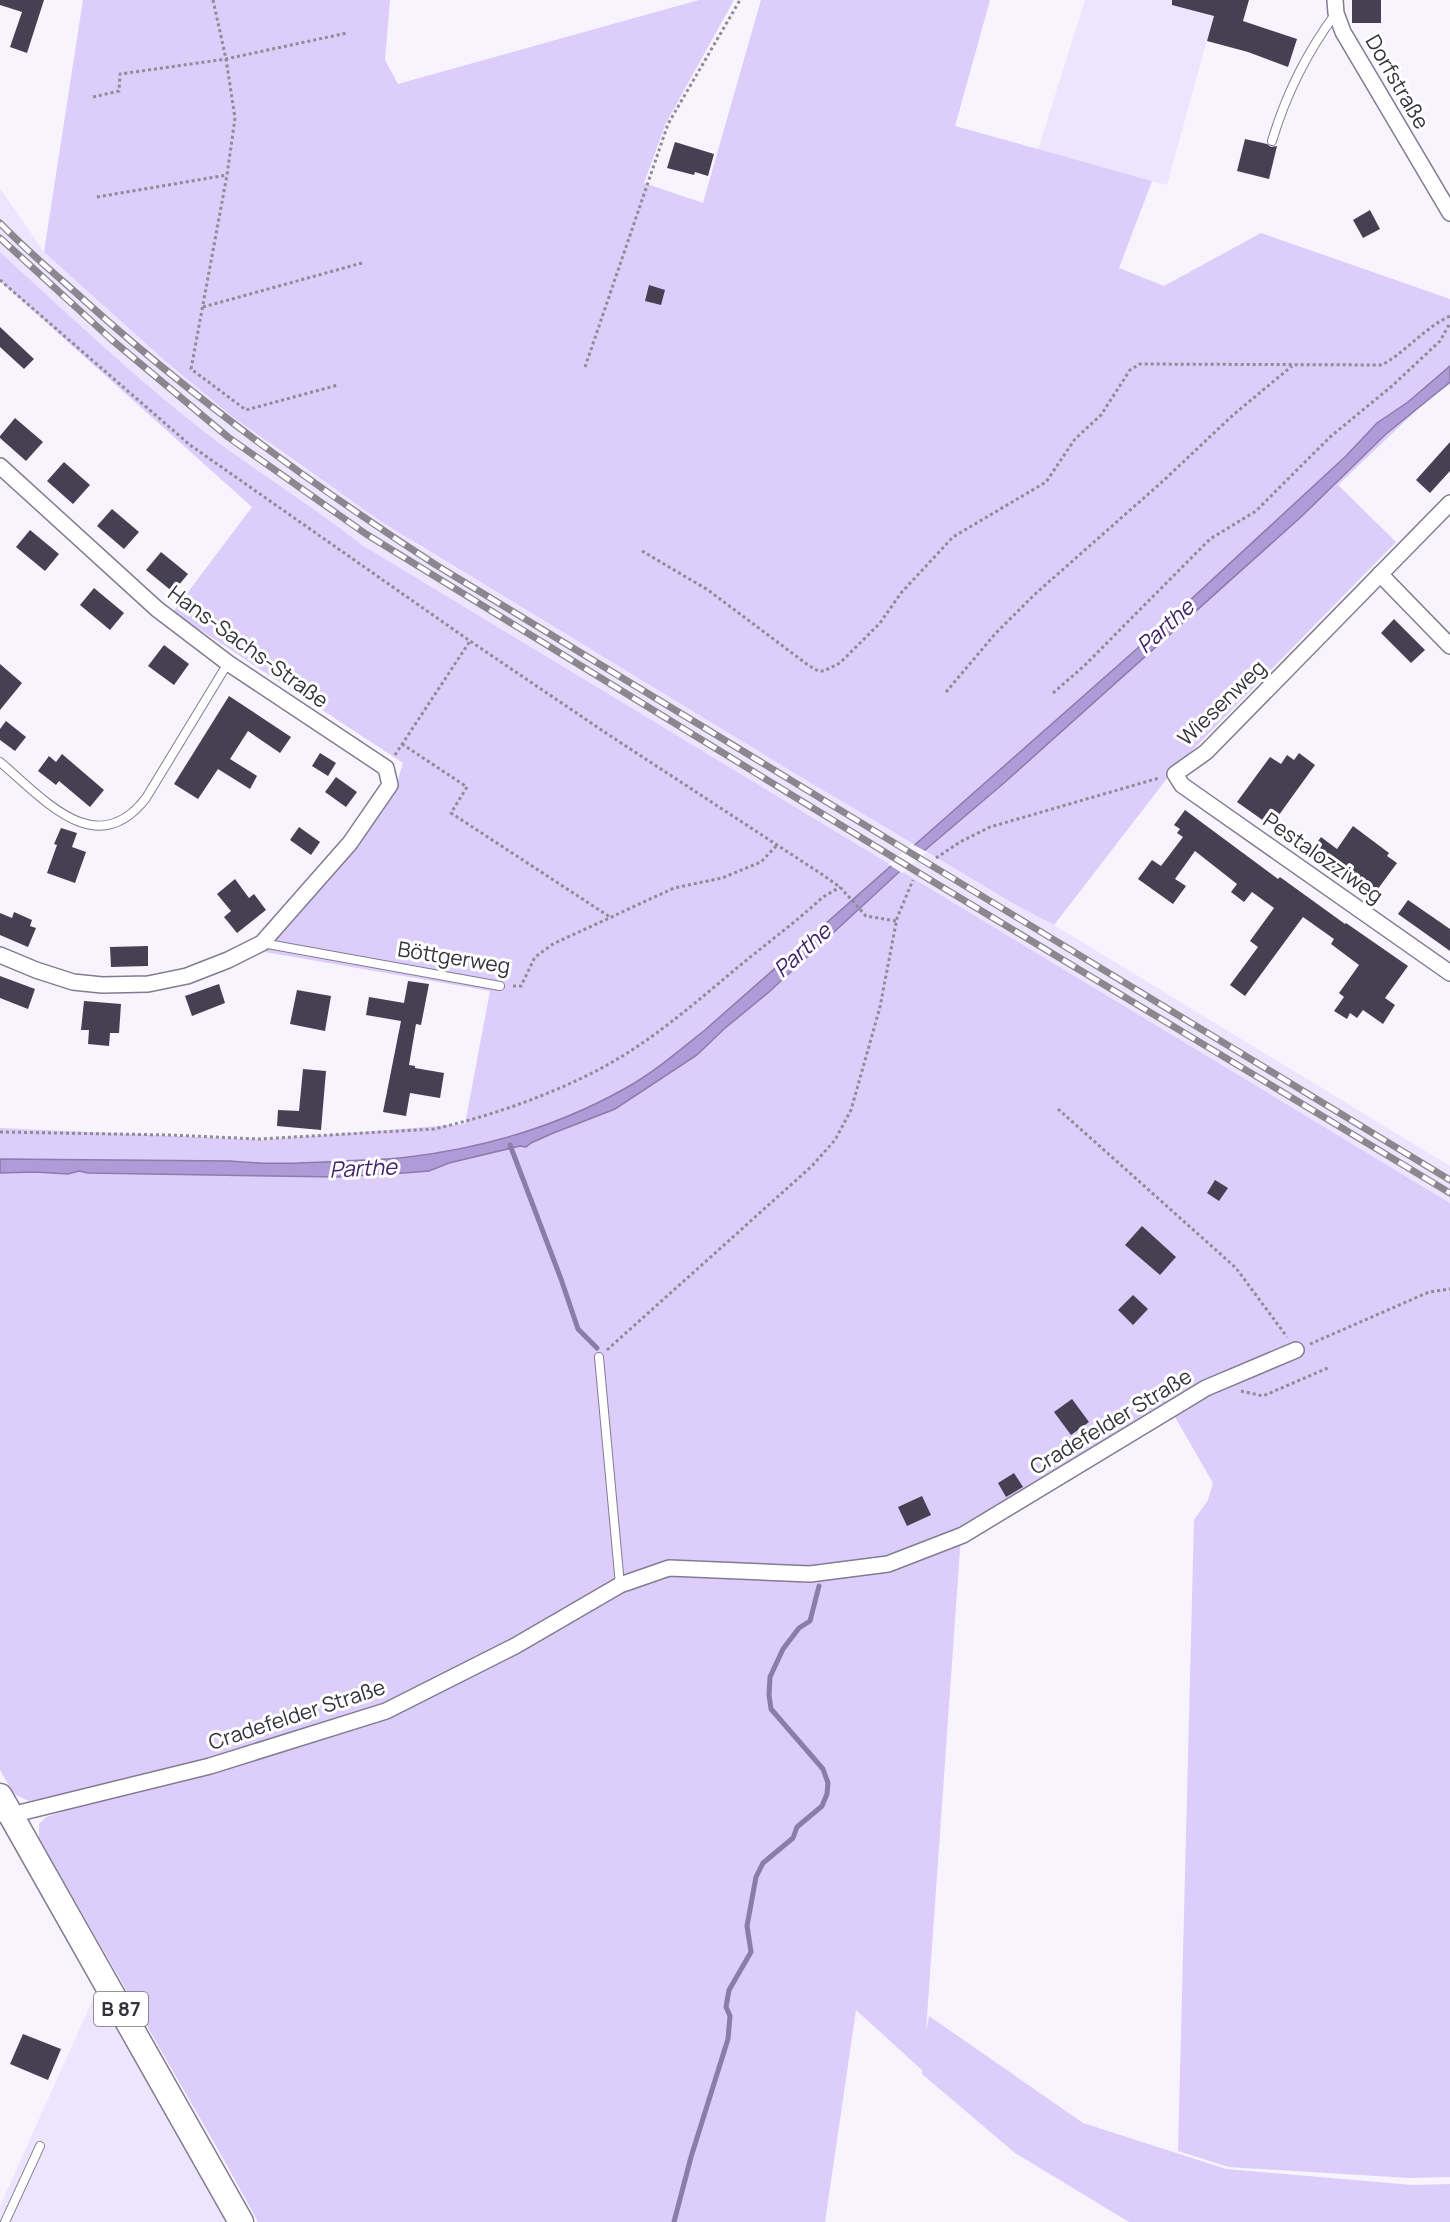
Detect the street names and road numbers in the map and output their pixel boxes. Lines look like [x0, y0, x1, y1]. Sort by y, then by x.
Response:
street label: Dorfstraße [1360, 29, 1436, 134]
street label: Hans-Sachs-Straße [163, 578, 334, 714]
street label: Wiesenweg [1171, 653, 1271, 751]
street label: Pestalozziweg [1258, 805, 1389, 909]
street label: Böttgerweg [396, 934, 512, 980]
street label: Cradefelder Straße [1024, 1362, 1197, 1481]
street label: Cradefelder Straße [205, 1672, 389, 1756]
road number: B 87 [94, 1992, 148, 2026]

